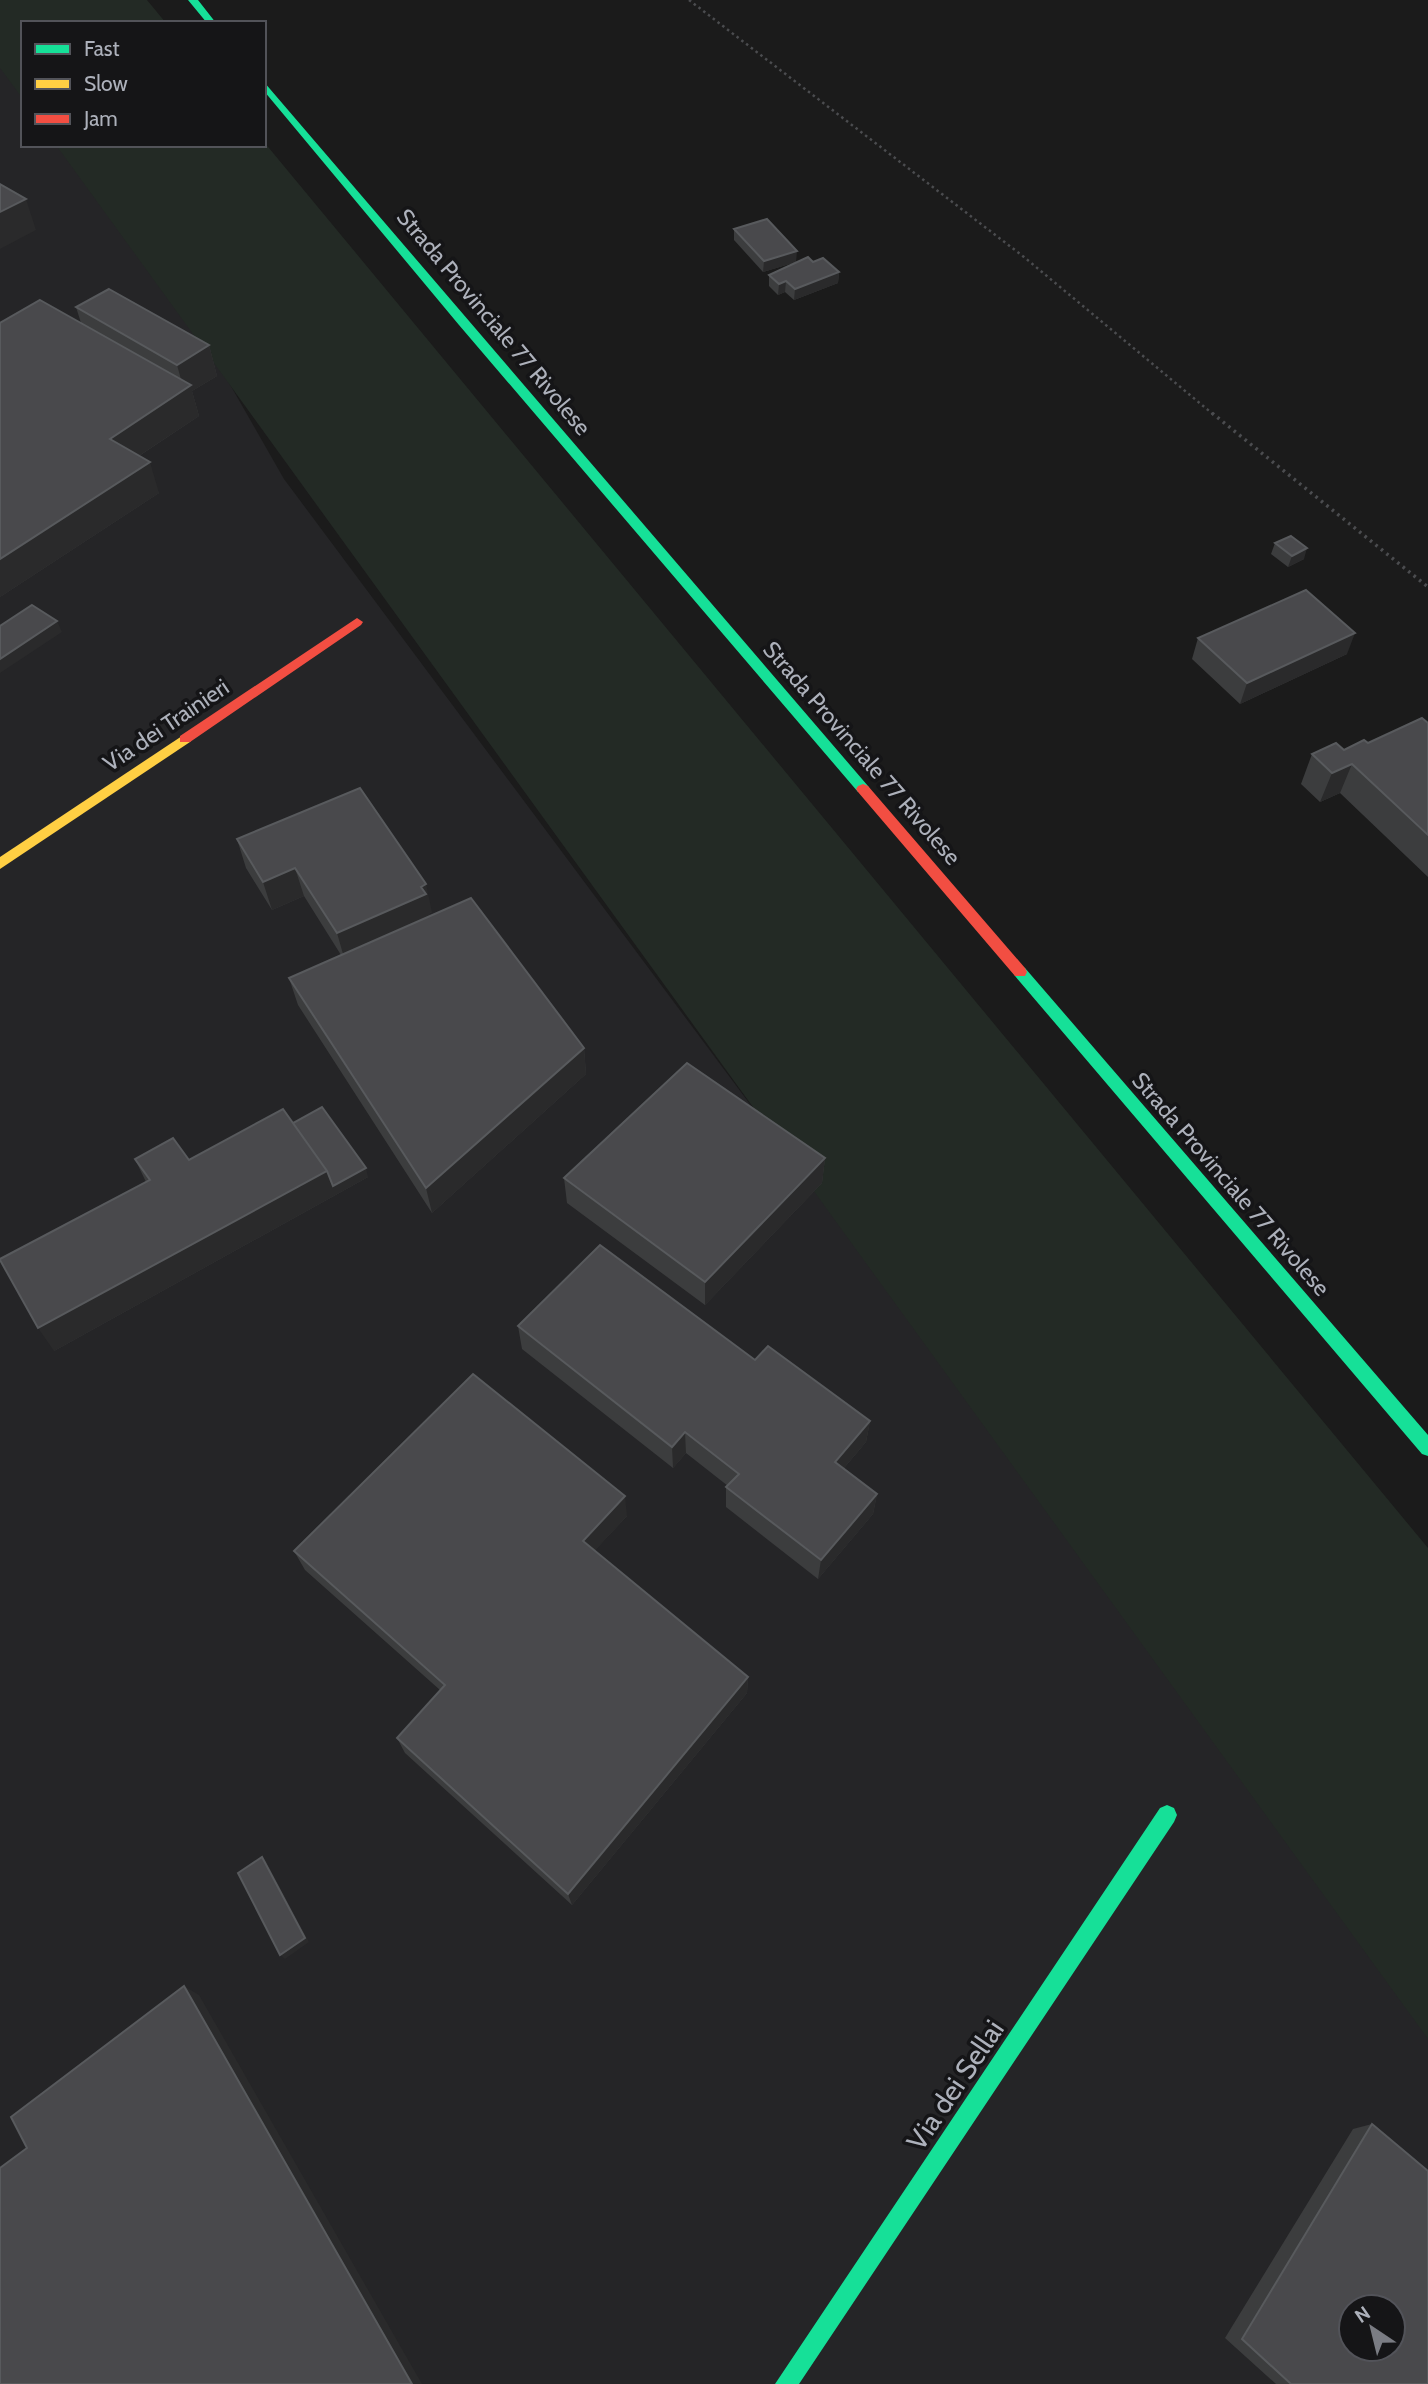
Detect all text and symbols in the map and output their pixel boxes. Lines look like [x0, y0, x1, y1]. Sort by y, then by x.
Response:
legend [21, 21, 266, 147]
text: Fast [84, 36, 120, 61]
text: Slow [84, 71, 128, 96]
text: Jam [83, 106, 118, 131]
street label: Strada Provinciale 77 Rivolese [391, 203, 597, 441]
street label: Strada Provinciale 77 Rivolese [757, 635, 967, 871]
street label: Via dei Trainieri [98, 673, 234, 777]
street label: Strada Provinciale 77 Rivolese [1126, 1066, 1336, 1302]
street label: Via dei Sellai [899, 2014, 1011, 2156]
north arrow [1337, 2293, 1407, 2363]
text: N [1350, 2301, 1375, 2328]

